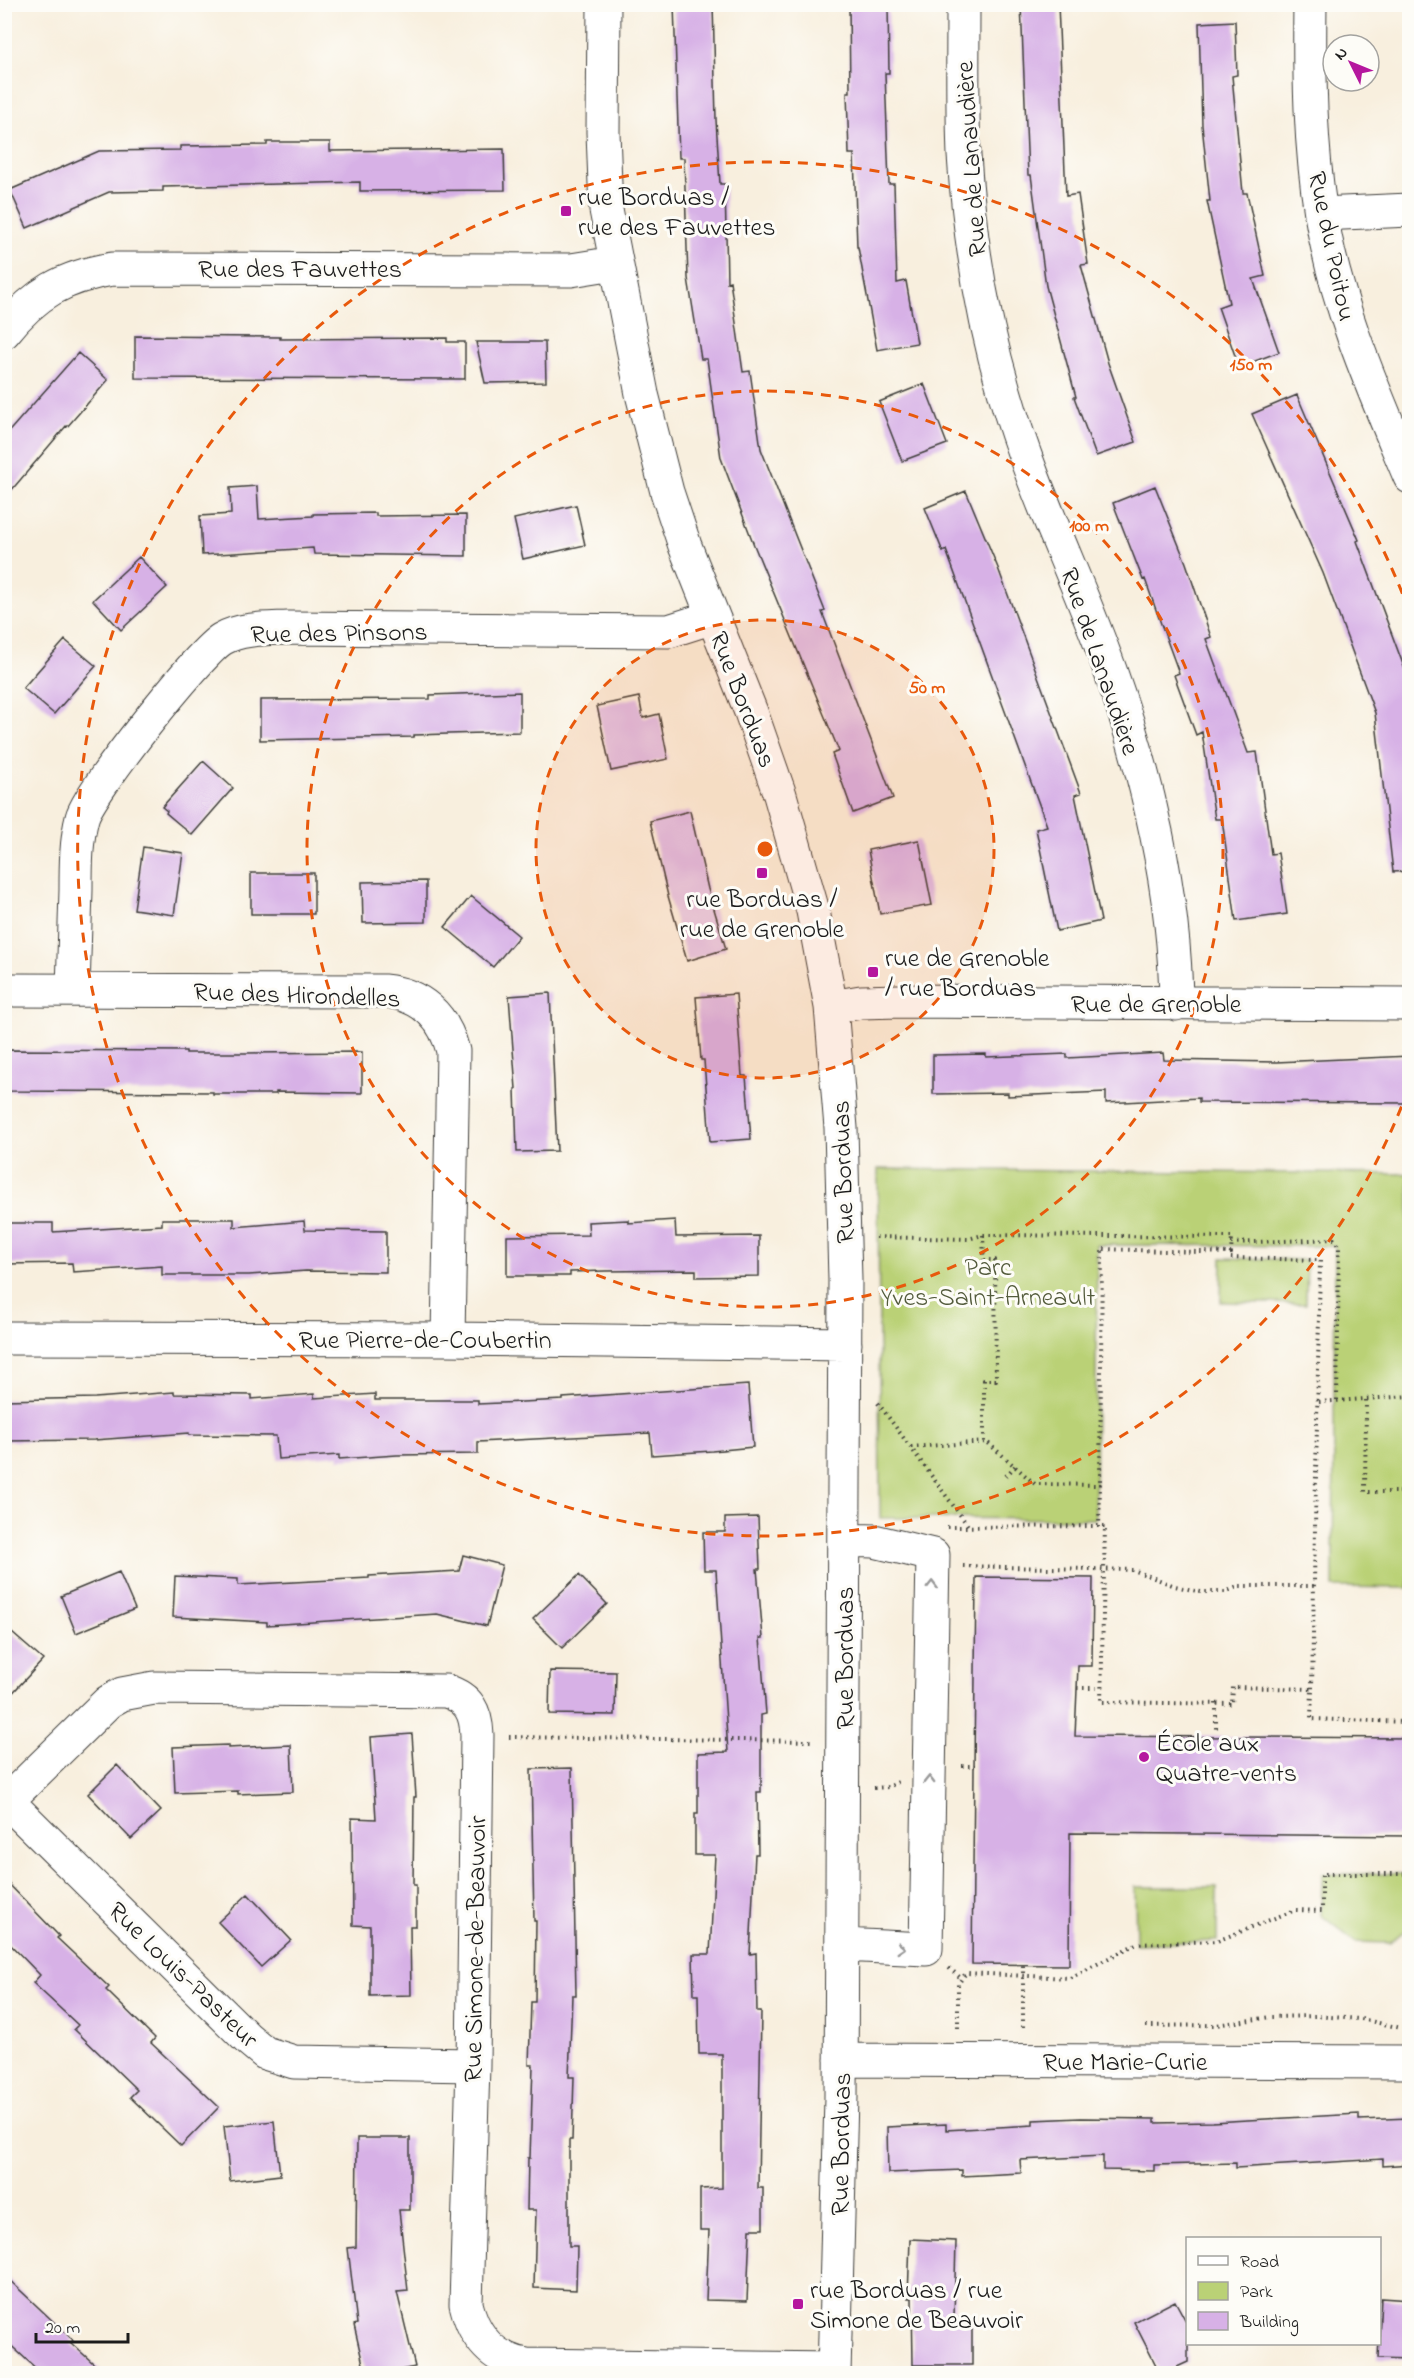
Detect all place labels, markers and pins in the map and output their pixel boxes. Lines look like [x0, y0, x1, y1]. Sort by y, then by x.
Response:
place label: rue Borduas / rue des Fauvettes [578, 180, 776, 248]
marker: rue Borduas / rue des Fauvettes [559, 204, 573, 218]
centre of rings [755, 839, 775, 859]
marker: rue Borduas / rue de Grenoble [755, 866, 769, 880]
place label: rue Borduas / rue de Grenoble [680, 882, 844, 950]
place label: rue de Grenoble / rue Borduas [885, 941, 1050, 1009]
marker: rue de Grenoble / rue Borduas [866, 965, 880, 979]
place label: École aux Quatre-vents [1156, 1726, 1297, 1794]
marker: École aux Quatre-vents [1137, 1750, 1151, 1764]
place label: rue Borduas / rue Simone de Beauvoir [810, 2273, 1024, 2341]
marker: rue Borduas / rue Simone de Beauvoir [791, 2297, 805, 2311]

